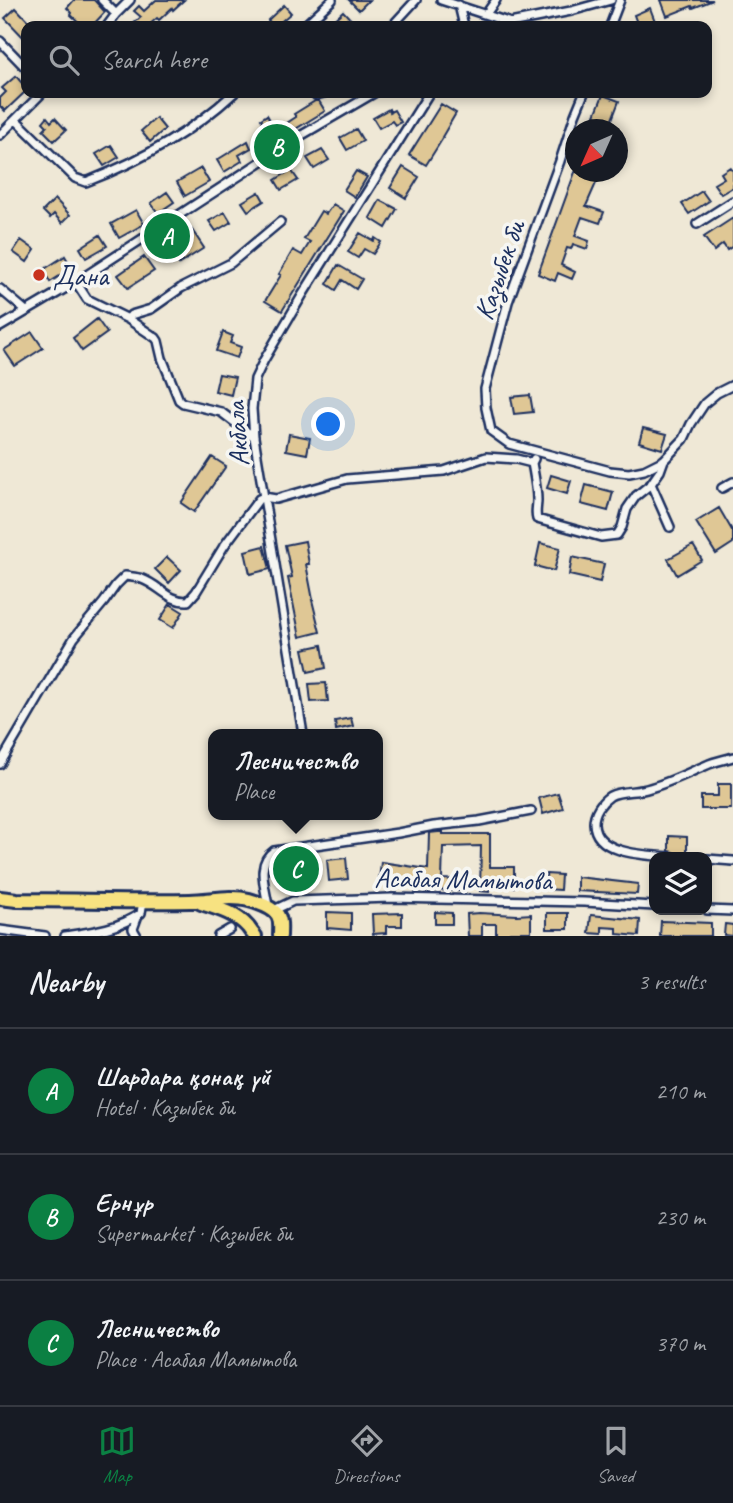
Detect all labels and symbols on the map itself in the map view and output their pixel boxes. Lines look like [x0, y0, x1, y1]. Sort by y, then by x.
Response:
north arrow [565, 119, 628, 182]
pin: B [254, 121, 300, 173]
pin: A [144, 210, 190, 262]
street label: Казыбек би [466, 214, 534, 325]
place label: Дана [53, 258, 110, 293]
marker: Дана [31, 267, 47, 283]
street label: Акбала [217, 399, 257, 468]
your location [311, 407, 345, 441]
pin: C [273, 843, 319, 895]
street label: Асабая Мамытова [374, 860, 554, 898]

